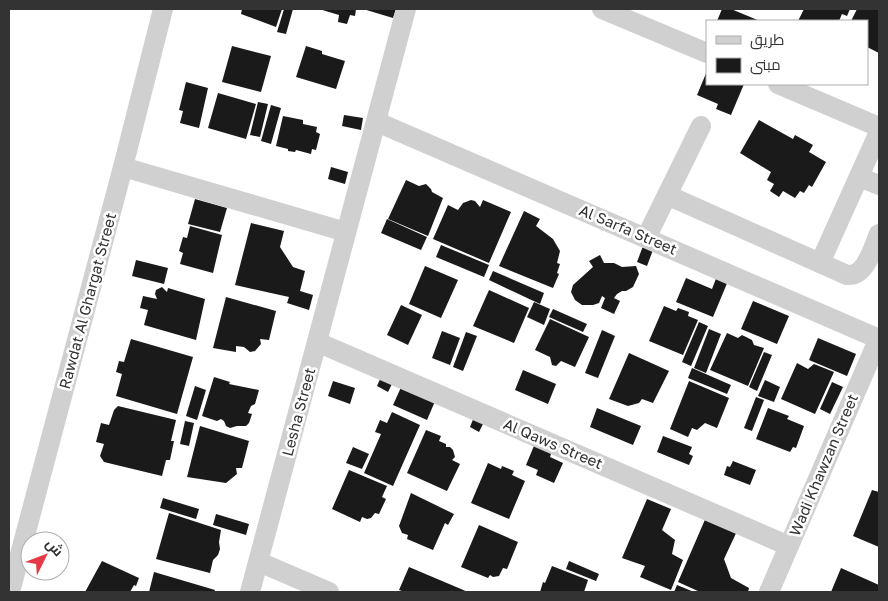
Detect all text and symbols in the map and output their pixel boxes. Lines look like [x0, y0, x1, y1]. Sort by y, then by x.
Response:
legend [706, 20, 868, 85]
text: طريق [750, 30, 784, 50]
text: مبنى [750, 55, 781, 75]
street label: Al Sarfa Street [577, 200, 680, 258]
street label: Rawdat Al Ghargat Street [55, 211, 119, 391]
street label: Lesha Street [278, 366, 318, 458]
street label: Wadi Khawzan Street [785, 391, 861, 538]
street label: Al Qaws Street [501, 414, 606, 472]
north arrow [20, 531, 70, 581]
text: ش [42, 535, 67, 560]

